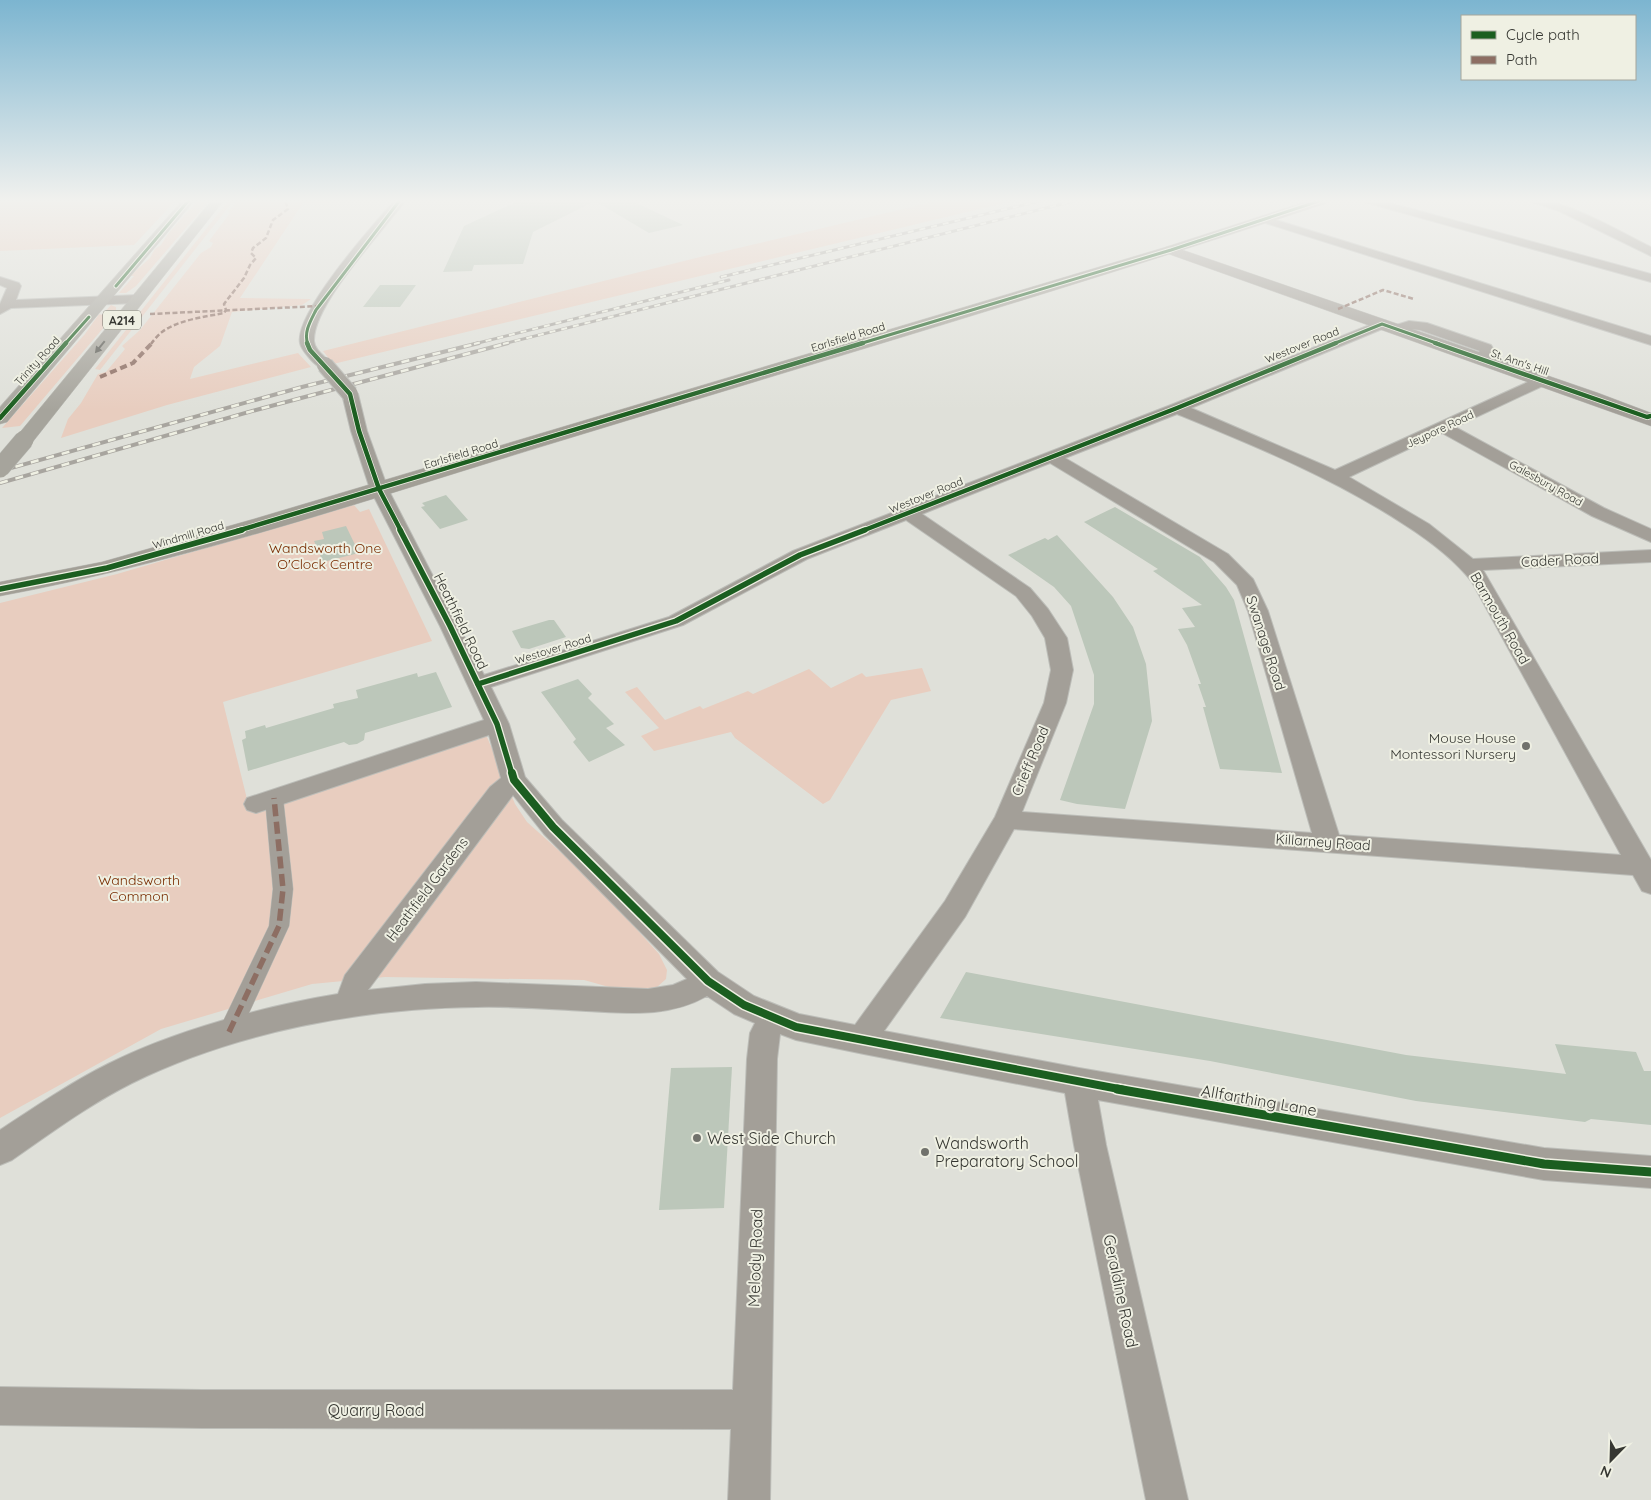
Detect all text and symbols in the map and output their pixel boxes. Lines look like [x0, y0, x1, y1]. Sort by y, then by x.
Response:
legend [1461, 15, 1636, 80]
text: Cycle path [1506, 25, 1580, 44]
text: Path [1506, 50, 1538, 69]
road number: A214 [103, 310, 141, 330]
street label: Earlsfield Road [809, 319, 887, 355]
street label: Westover Road [1263, 324, 1341, 366]
street label: Trinity Road [11, 333, 63, 389]
one-way arrow [95, 340, 106, 353]
street label: St. Ann's Hill [1489, 346, 1551, 378]
street label: Jeypore Road [1404, 407, 1476, 451]
street label: Earlsfield Road [422, 436, 500, 472]
street label: Galesbury Road [1507, 457, 1585, 509]
street label: Westover Road [887, 474, 965, 516]
street label: Windmill Road [151, 518, 225, 552]
park label: Wandsworth One O'Clock Centre [269, 539, 381, 573]
street label: Cader Road [1521, 549, 1599, 571]
street label: Barmouth Road [1466, 569, 1534, 667]
street label: Heathfield Road [430, 570, 492, 672]
street label: Swanage Road [1242, 593, 1290, 693]
street label: Westover Road [513, 631, 593, 667]
street label: Crieff Road [1007, 723, 1053, 799]
place label: Mouse House Montessori Nursery [1390, 729, 1516, 763]
marker: Mouse House Montessori Nursery [1520, 740, 1532, 752]
street label: Killarney Road [1275, 830, 1371, 854]
street label: Heathfield Gardens [382, 834, 472, 944]
park label: Wandsworth Common [98, 871, 180, 905]
street label: Allfarthing Lane [1199, 1080, 1319, 1120]
place label: West Side Church [707, 1128, 836, 1148]
marker: West Side Church [691, 1132, 703, 1144]
place label: Wandsworth Preparatory School [935, 1133, 1078, 1171]
marker: Wandsworth Preparatory School [919, 1146, 931, 1158]
street label: Melody Road [743, 1209, 767, 1307]
street label: Geraldine Road [1099, 1233, 1143, 1349]
street label: Quarry Road [328, 1400, 424, 1420]
north arrow [1586, 1435, 1636, 1485]
text: N [1598, 1462, 1614, 1482]

